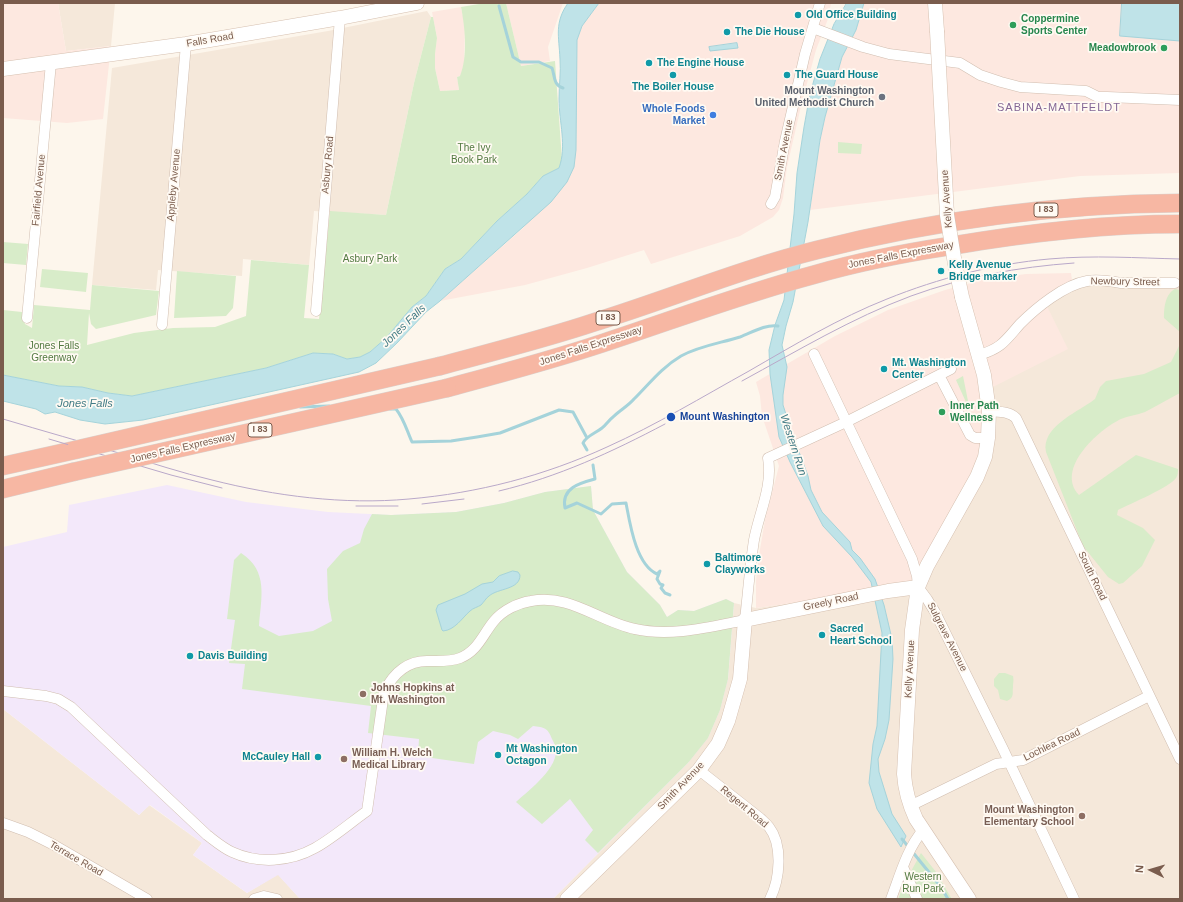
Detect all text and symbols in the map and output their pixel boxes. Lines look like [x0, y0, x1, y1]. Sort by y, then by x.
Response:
place label: Old Office Building [806, 9, 897, 21]
marker: Old Office Building [793, 10, 803, 20]
place label: Coppermine Sports Center [1021, 13, 1087, 36]
marker: Coppermine Sports Center [1008, 20, 1018, 30]
place label: The Die House [735, 26, 804, 38]
marker: The Die House [722, 27, 732, 37]
street label: Falls Road [185, 30, 235, 50]
place label: Meadowbrook [1089, 42, 1156, 54]
marker: Meadowbrook [1159, 43, 1169, 53]
place label: The Engine House [657, 57, 744, 69]
marker: The Engine House [644, 58, 654, 68]
place label: The Guard House [795, 69, 878, 81]
marker: The Boiler House [668, 70, 678, 80]
marker: The Guard House [782, 70, 792, 80]
place label: The Boiler House [632, 81, 714, 93]
place label: Mount Washington United Methodist Church [755, 85, 874, 108]
marker: Mount Washington United Methodist Church [877, 92, 887, 102]
district label: SABINA-MATTFELDT [997, 101, 1121, 115]
place label: Whole Foods Market [642, 103, 705, 126]
marker: Whole Foods Market [708, 110, 718, 120]
street label: Smith Avenue [772, 118, 796, 182]
street label: Asbury Road [320, 136, 336, 194]
park label: The Ivy Book Park [451, 142, 497, 166]
street label: Appleby Avenue [165, 148, 183, 222]
street label: Fairfield Avenue [30, 154, 48, 226]
street label: Kelly Avenue [939, 170, 955, 228]
road number: I 83 [1034, 203, 1058, 217]
street label: Jones Falls Expressway [847, 239, 955, 271]
park label: Asbury Park [343, 253, 397, 265]
place label: Kelly Avenue Bridge marker [949, 259, 1017, 282]
marker: Kelly Avenue Bridge marker [936, 266, 946, 276]
street label: Newbury Street [1090, 275, 1160, 289]
water label: Jones Falls [379, 302, 429, 350]
road number: I 83 [596, 311, 620, 325]
street label: Jones Falls Expressway [538, 324, 644, 368]
park label: Jones Falls Greenway [29, 340, 79, 364]
place label: Mt. Washington Center [892, 357, 966, 380]
marker: Mt. Washington Center [879, 364, 889, 374]
water label: Jones Falls [57, 397, 113, 411]
place label: Inner Path Wellness [950, 400, 999, 424]
marker: Inner Path Wellness [937, 407, 947, 417]
marker: Mount Washington [665, 411, 677, 423]
place label: Mount Washington [680, 411, 770, 423]
water label: Western Run [777, 413, 809, 477]
road number: I 83 [248, 423, 272, 437]
street label: Jones Falls Expressway [129, 430, 237, 466]
street label: South Road [1075, 550, 1109, 602]
place label: Baltimore Clayworks [715, 552, 765, 576]
marker: Baltimore Clayworks [702, 559, 712, 569]
street label: Greely Road [802, 590, 860, 614]
street label: Sulgrave Avenue [924, 600, 970, 674]
place label: Sacred Heart School [830, 623, 892, 646]
marker: Sacred Heart School [817, 630, 827, 640]
street label: Kelly Avenue [902, 640, 918, 698]
place label: Davis Building [198, 650, 267, 662]
marker: Davis Building [185, 651, 195, 661]
place label: Johns Hopkins at Mt. Washington [371, 682, 454, 706]
marker: Johns Hopkins at Mt. Washington [358, 689, 368, 699]
street label: Lochlea Road [1022, 726, 1082, 764]
place label: Mt Washington Octagon [506, 743, 577, 766]
place label: William H. Welch Medical Library [352, 747, 432, 770]
marker: Mt Washington Octagon [493, 750, 503, 760]
place label: McCauley Hall [242, 751, 310, 763]
marker: McCauley Hall [313, 752, 323, 762]
marker: William H. Welch Medical Library [339, 754, 349, 764]
street label: Smith Avenue [655, 760, 707, 812]
street label: Regent Road [718, 783, 770, 831]
place label: Mount Washington Elementary School [984, 804, 1074, 828]
marker: Mount Washington Elementary School [1077, 811, 1087, 821]
street label: Terrace Road [47, 839, 105, 879]
north arrow [1131, 850, 1171, 890]
text: N [1133, 864, 1145, 873]
park label: Western Run Park [902, 871, 944, 894]

